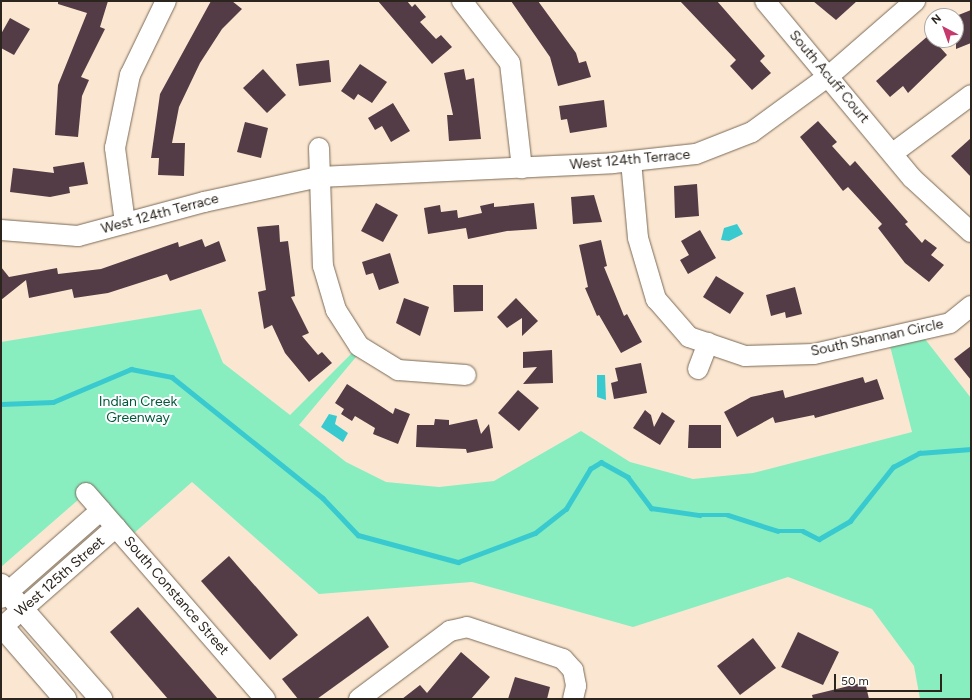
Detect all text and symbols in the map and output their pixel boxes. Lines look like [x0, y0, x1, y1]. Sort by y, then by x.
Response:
north arrow [924, 8, 964, 48]
text: N [929, 12, 944, 27]
street label: South Acuff Court [785, 27, 873, 127]
street label: West 124th Terrace [569, 146, 691, 174]
street label: West 124th Terrace [99, 190, 221, 238]
street label: South Shannan Circle [809, 316, 945, 360]
park label: Indian Creek Greenway [99, 394, 177, 426]
street label: South Constance Street [120, 533, 232, 659]
street label: West 125th Street [12, 534, 108, 620]
scale bar [836, 666, 944, 692]
text: 50 m [841, 674, 869, 688]

